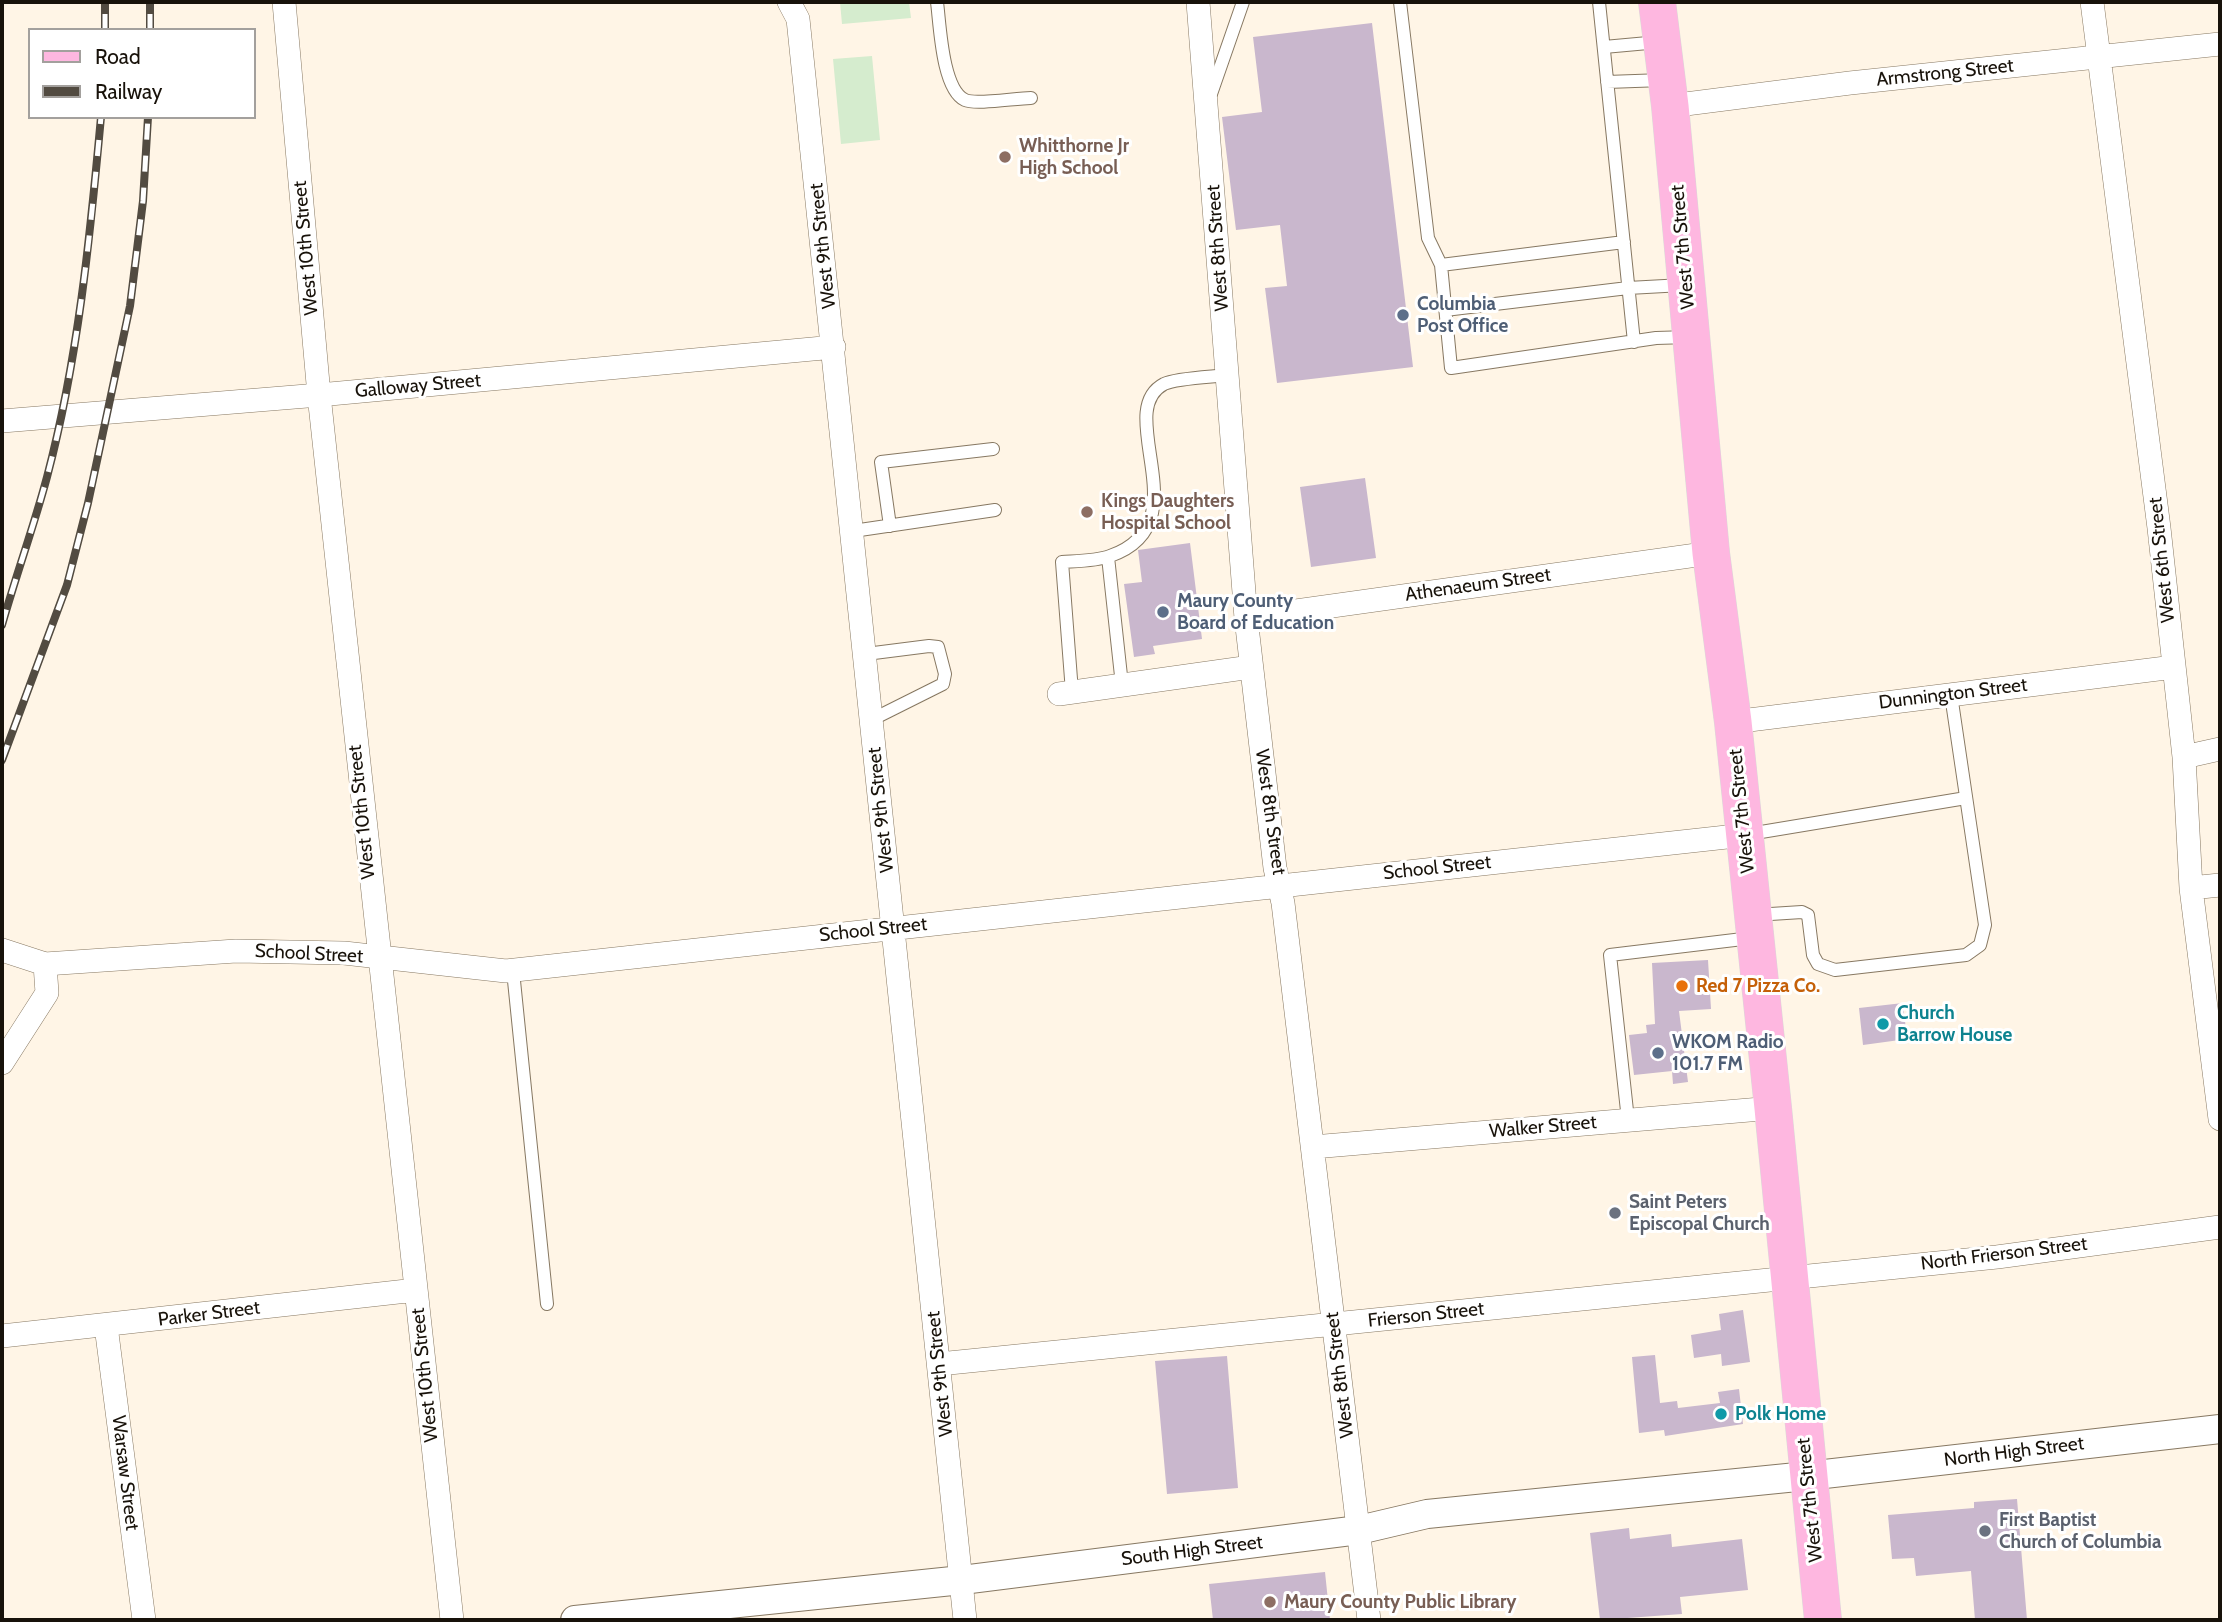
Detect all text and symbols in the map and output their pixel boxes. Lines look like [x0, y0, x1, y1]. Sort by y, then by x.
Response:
legend [28, 28, 256, 119]
text: Road [95, 44, 141, 69]
street label: Armstrong Street [1875, 54, 2015, 92]
text: Railway [95, 79, 162, 104]
place label: Whitthorne Jr High School [1019, 135, 1129, 179]
marker: Whitthorne Jr High School [997, 149, 1013, 165]
street label: West 10th Street [289, 180, 323, 316]
street label: West 9th Street [805, 182, 841, 310]
street label: West 8th Street [1202, 184, 1234, 312]
street label: West 7th Street [1666, 184, 1700, 310]
place label: Columbia Post Office [1417, 293, 1508, 337]
marker: Columbia Post Office [1395, 307, 1411, 323]
street label: Galloway Street [354, 369, 482, 403]
place label: Kings Daughters Hospital School [1101, 490, 1234, 534]
street label: West 6th Street [2144, 496, 2180, 624]
marker: Kings Daughters Hospital School [1079, 504, 1095, 520]
street label: Athenaeum Street [1404, 563, 1552, 607]
place label: Maury County Board of Education [1177, 590, 1334, 634]
marker: Maury County Board of Education [1155, 604, 1171, 620]
street label: Dunnington Street [1877, 674, 2029, 714]
street label: West 10th Street [344, 744, 380, 880]
street label: West 9th Street [863, 746, 899, 874]
street label: West 8th Street [1250, 748, 1290, 876]
street label: West 7th Street [1724, 748, 1760, 874]
street label: School Street [1382, 851, 1492, 885]
street label: School Street [818, 913, 928, 947]
street label: School Street [254, 940, 364, 968]
place label: Red 7 Pizza Co. [1696, 975, 1820, 997]
marker: Red 7 Pizza Co. [1674, 978, 1690, 994]
place label: Church Barrow House [1897, 1002, 2012, 1046]
marker: Church Barrow House [1875, 1016, 1891, 1032]
place label: WKOM Radio 101.7 FM [1672, 1031, 1784, 1075]
marker: WKOM Radio 101.7 FM [1650, 1045, 1666, 1061]
street label: Walker Street [1488, 1111, 1598, 1143]
place label: Saint Peters Episcopal Church [1629, 1191, 1770, 1235]
marker: Saint Peters Episcopal Church [1607, 1205, 1623, 1221]
street label: North Frierson Street [1920, 1232, 2088, 1276]
street label: Parker Street [157, 1296, 261, 1332]
street label: Frierson Street [1367, 1298, 1485, 1332]
street label: West 10th Street [407, 1307, 443, 1443]
street label: West 9th Street [922, 1310, 958, 1438]
street label: West 8th Street [1321, 1311, 1359, 1439]
place label: Polk Home [1735, 1403, 1826, 1425]
marker: Polk Home [1713, 1406, 1729, 1422]
street label: Warsaw Street [107, 1414, 143, 1532]
street label: North High Street [1943, 1432, 2085, 1472]
street label: West 7th Street [1792, 1437, 1828, 1563]
place label: First Baptist Church of Columbia [1999, 1509, 2161, 1553]
marker: First Baptist Church of Columbia [1977, 1523, 1993, 1539]
street label: South High Street [1120, 1531, 1264, 1571]
place label: Maury County Public Library [1284, 1591, 1516, 1613]
marker: Maury County Public Library [1262, 1594, 1278, 1610]

